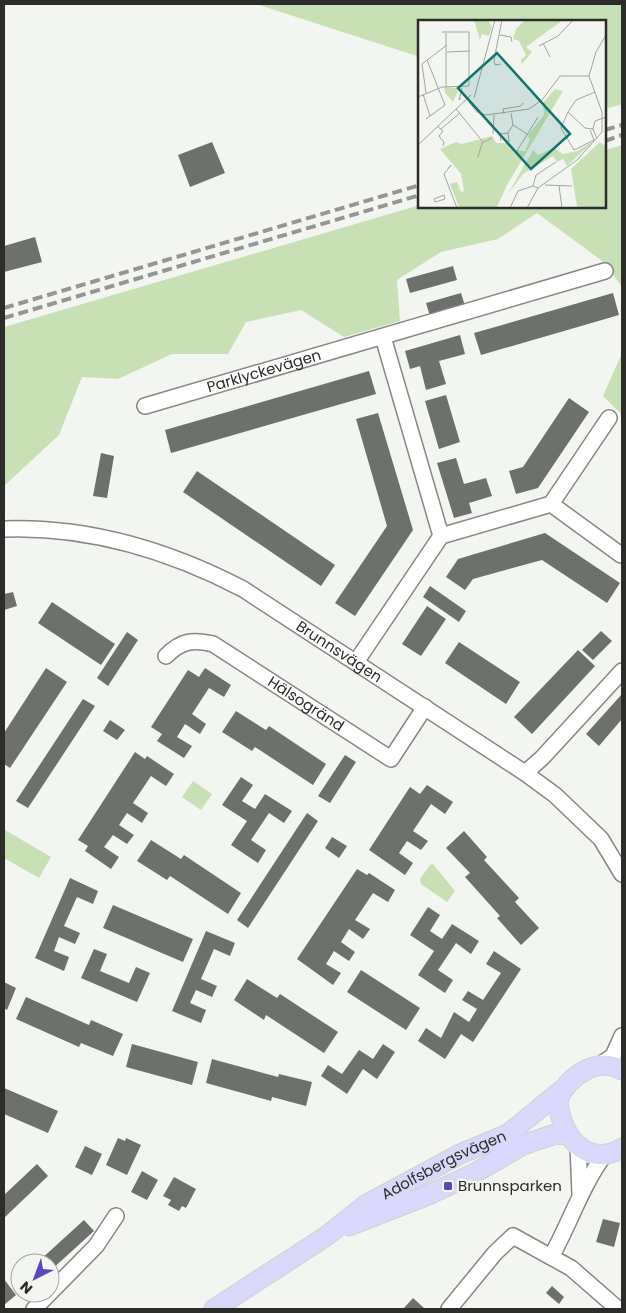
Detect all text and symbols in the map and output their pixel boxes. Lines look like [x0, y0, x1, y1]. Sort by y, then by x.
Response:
inset map [418, 20, 606, 208]
street label: Parklyckevägen [204, 344, 323, 397]
street label: Brunnsvägen [292, 615, 387, 687]
street label: Hälsogränd [264, 671, 348, 736]
street label: Adolfsbergsvägen [377, 1125, 509, 1204]
place label: Brunnsparken [458, 1175, 562, 1196]
marker: Brunnsparken [442, 1180, 454, 1192]
north arrow [10, 1253, 60, 1303]
text: N [16, 1277, 37, 1299]

